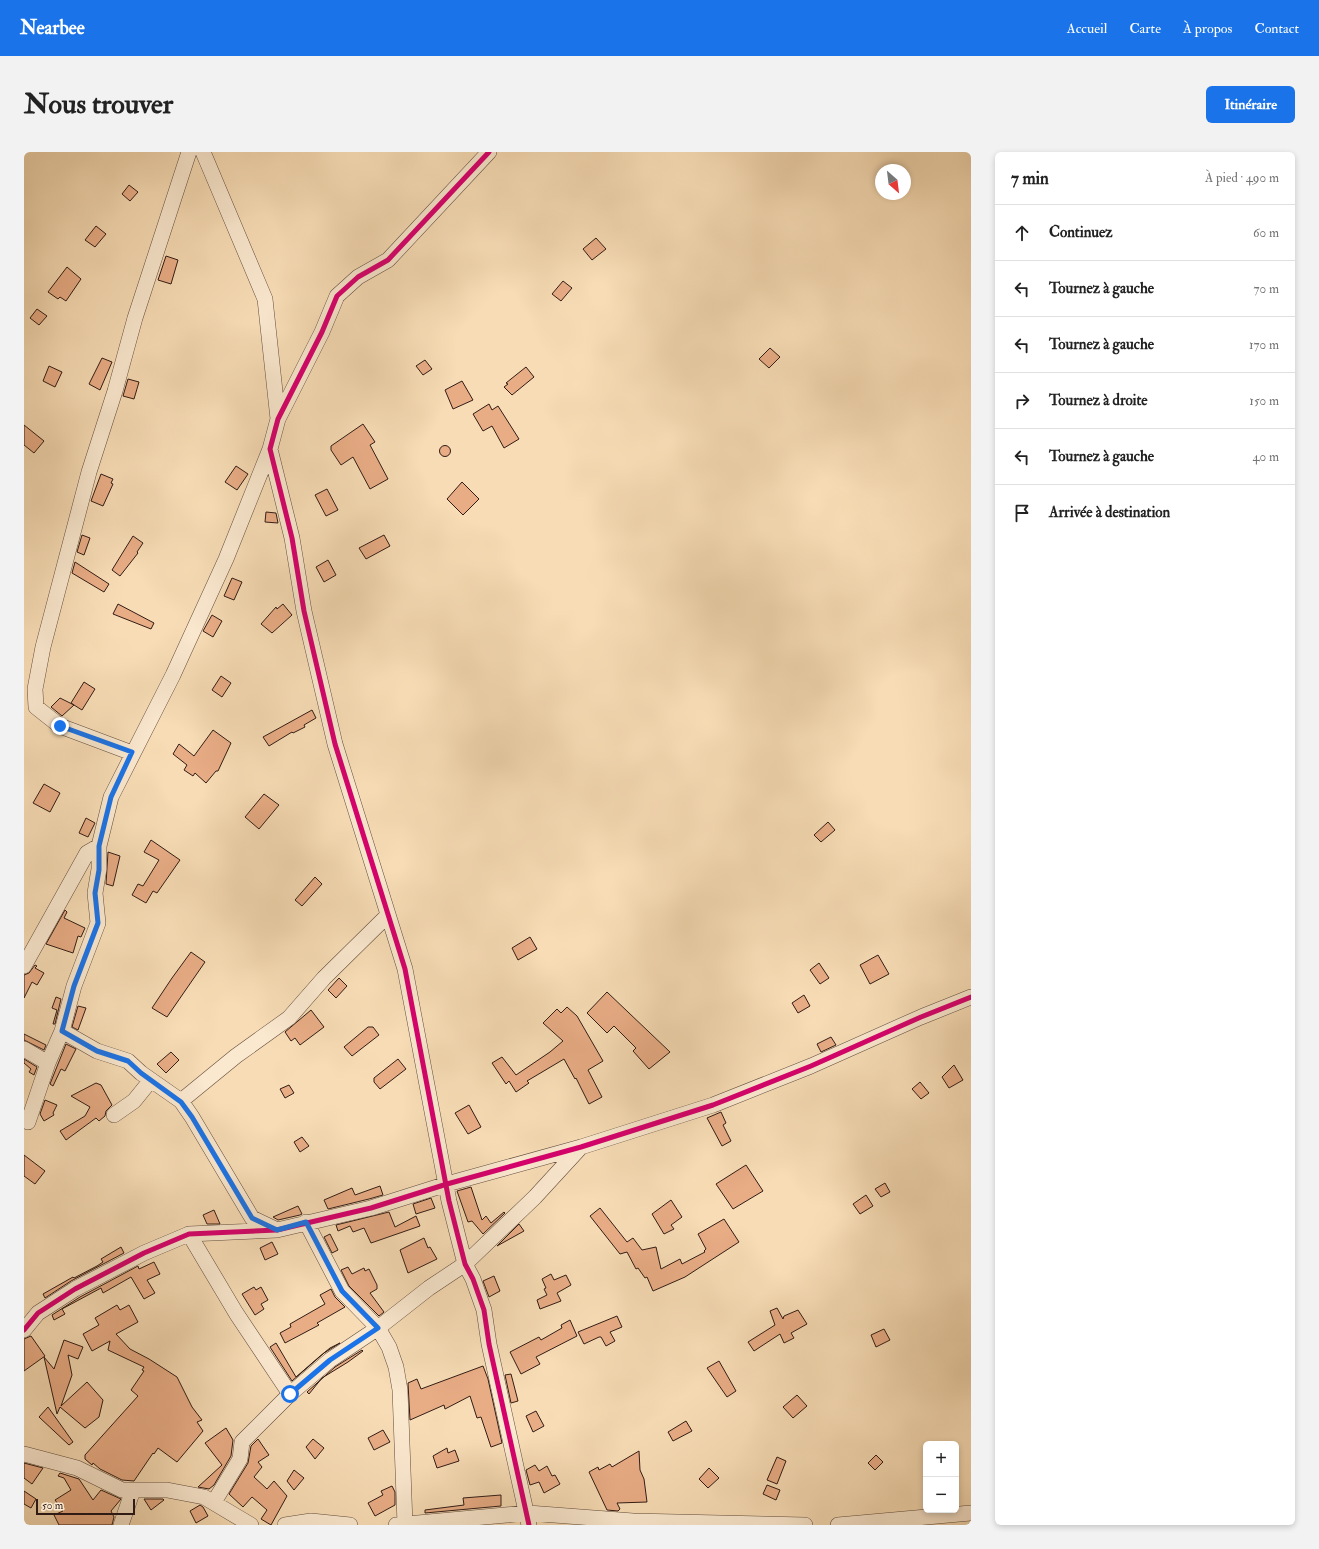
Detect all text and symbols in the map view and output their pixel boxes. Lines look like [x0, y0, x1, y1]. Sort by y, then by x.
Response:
text: Nearbee [20, 16, 85, 40]
text: Accueil [1067, 20, 1107, 37]
text: Carte [1129, 20, 1161, 37]
text: À propos [1183, 20, 1232, 37]
text: Contact [1254, 20, 1299, 37]
button: Itinéraire [1206, 86, 1295, 123]
text: Nous trouver [24, 87, 173, 122]
north arrow [875, 164, 911, 200]
text: 7 min [1011, 168, 1049, 189]
text: À pied · 490 m [1205, 170, 1279, 186]
icon: ahead [1011, 222, 1033, 244]
text: Continuez [1049, 223, 1113, 242]
text: 60 m [1253, 225, 1279, 241]
icon: left [1011, 278, 1033, 300]
text: Tournez à gauche [1049, 279, 1154, 298]
text: 70 m [1254, 281, 1279, 297]
icon: left [1011, 334, 1033, 356]
text: Tournez à gauche [1049, 335, 1154, 354]
text: 170 m [1249, 337, 1279, 353]
icon: right [1011, 390, 1033, 412]
text: Tournez à droite [1049, 391, 1148, 410]
text: 150 m [1249, 393, 1279, 409]
icon: left [1011, 446, 1033, 468]
text: Tournez à gauche [1049, 447, 1154, 466]
text: 40 m [1253, 449, 1279, 465]
icon: arrive [1011, 502, 1033, 524]
text: Arrivée à destination [1049, 503, 1170, 522]
route end [51, 717, 69, 735]
route start [281, 1385, 299, 1403]
map controls [923, 1441, 959, 1513]
button: + [923, 1441, 959, 1477]
button: − [923, 1477, 959, 1513]
scale bar [36, 1497, 135, 1516]
text: 50 m [42, 1499, 63, 1512]

